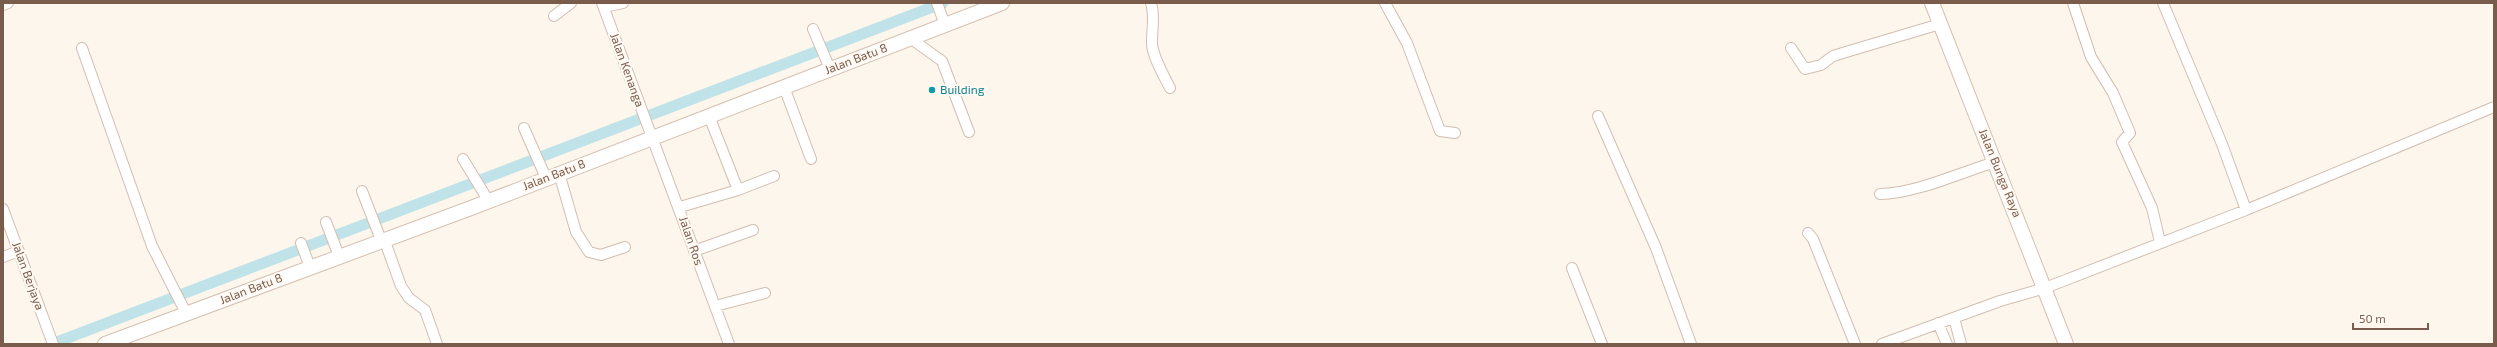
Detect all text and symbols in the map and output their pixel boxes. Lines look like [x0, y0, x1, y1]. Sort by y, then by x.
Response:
street label: Jalan Kenanga [608, 31, 648, 109]
street label: Jalan Batu 8 [822, 40, 889, 76]
place label: Building [940, 82, 985, 96]
marker: Building [927, 85, 937, 95]
street label: Jalan Bunga Raya [1977, 126, 2025, 219]
street label: Jalan Batu 8 [520, 156, 587, 192]
street label: Jalan Ros [677, 214, 707, 267]
street label: Jalan Berjaya [9, 240, 48, 312]
street label: Jalan Batu 8 [217, 270, 284, 306]
scale bar [2353, 305, 2428, 331]
text: 50 m [2359, 311, 2386, 325]

